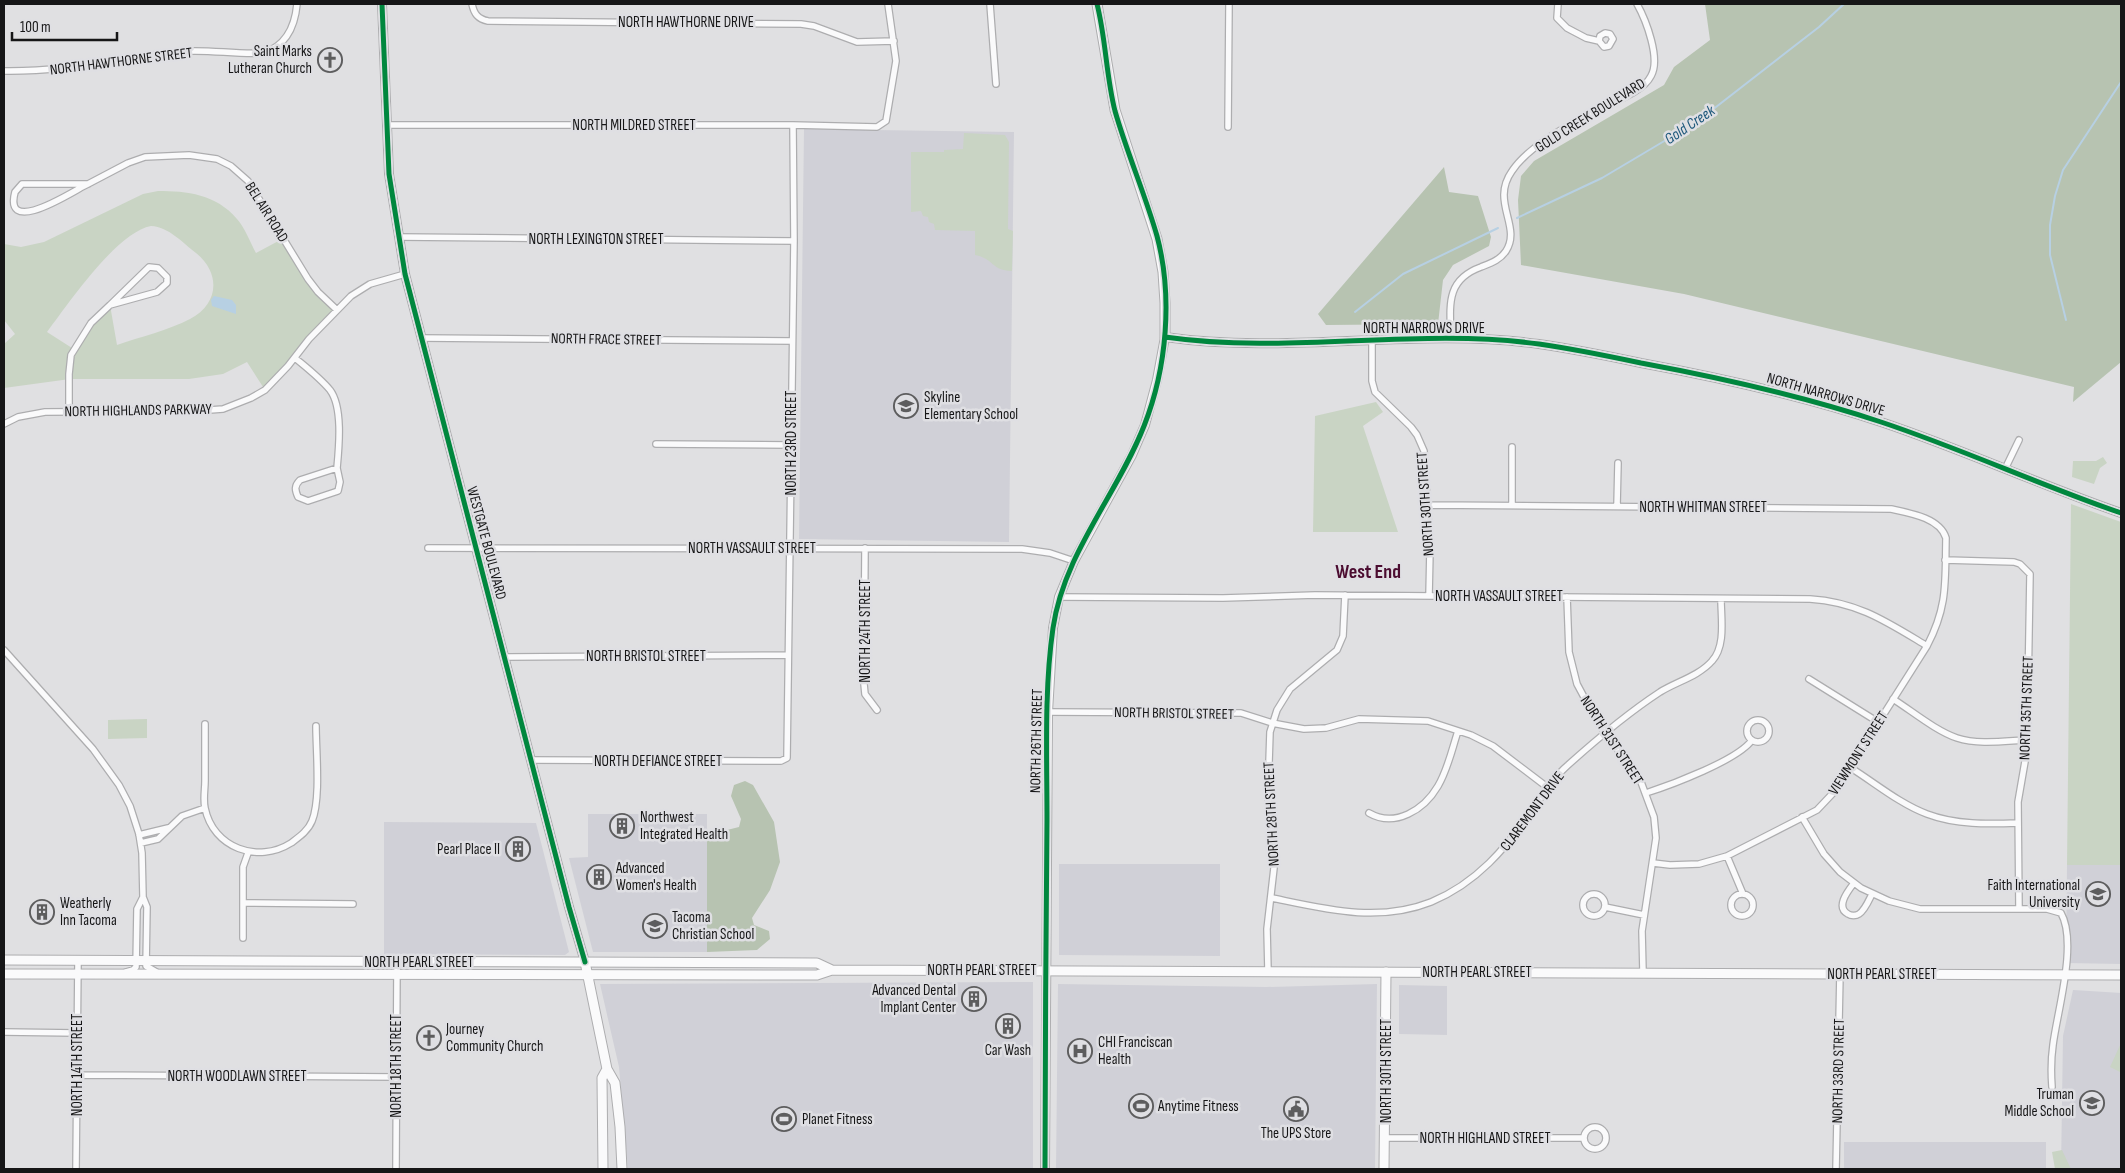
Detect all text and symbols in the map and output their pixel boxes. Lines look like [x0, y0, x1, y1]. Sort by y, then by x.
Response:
scale bar [12, 10, 118, 42]
street label: NORTH HAWTHORNE DRIVE [618, 13, 754, 32]
text: 100 m [20, 18, 51, 37]
place label: Saint Marks Lutheran Church [228, 42, 312, 78]
street label: NORTH HAWTHORNE STREET [49, 43, 193, 80]
church icon: Saint Marks Lutheran Church [317, 47, 343, 73]
street label: GOLD CREEK BOULEVARD [1532, 74, 1649, 157]
water label: Gold Creek [1661, 101, 1719, 149]
street label: NORTH MILDRED STREET [572, 116, 696, 135]
street label: BEL AIR ROAD [241, 179, 293, 246]
street label: NORTH LEXINGTON STREET [528, 230, 664, 249]
street label: NORTH NARROWS DRIVE [1363, 319, 1485, 338]
street label: NORTH FRACE STREET [551, 329, 661, 350]
street label: NORTH NARROWS DRIVE [1765, 369, 1887, 420]
place label: Skyline Elementary School [924, 388, 1018, 424]
street label: NORTH 23RD STREET [782, 391, 801, 495]
school or university icon: Skyline Elementary School [893, 393, 919, 419]
street label: NORTH HIGHLANDS PARKWAY [64, 400, 213, 421]
street label: NORTH 30TH STREET [1412, 451, 1439, 557]
street label: WESTGATE BOULEVARD [462, 484, 511, 602]
street label: NORTH WHITMAN STREET [1639, 498, 1767, 517]
street label: NORTH VASSAULT STREET [688, 539, 816, 558]
district label: West End [1335, 560, 1401, 584]
street label: NORTH 24TH STREET [856, 579, 875, 683]
street label: NORTH VASSAULT STREET [1435, 587, 1563, 606]
street label: NORTH BRISTOL STREET [586, 647, 706, 666]
street label: NORTH 35TH STREET [2015, 656, 2038, 760]
street label: NORTH 26TH STREET [1026, 689, 1047, 793]
street label: NORTH 31ST STREET [1576, 692, 1647, 788]
street label: NORTH BRISTOL STREET [1114, 703, 1234, 724]
street label: VIEWMONT STREET [1824, 708, 1893, 799]
street label: NORTH DEFIANCE STREET [594, 752, 722, 771]
street label: NORTH 28TH STREET [1259, 761, 1284, 867]
street label: CLAREMONT DRIVE [1496, 768, 1569, 855]
place label: Northwest Integrated Health [640, 808, 728, 844]
building icon: Northwest Integrated Health [609, 813, 635, 839]
building icon: Pearl Place II [505, 836, 531, 862]
place label: Pearl Place II [437, 840, 500, 859]
place label: Advanced Women's Health [615, 859, 697, 895]
building icon: Advanced Women's Health [586, 864, 612, 890]
place label: Faith International University [1988, 876, 2080, 912]
school or university icon: Faith International University [2085, 881, 2111, 907]
place label: Weatherly Inn Tacoma [60, 894, 117, 930]
building icon: Weatherly Inn Tacoma [29, 899, 55, 925]
place label: Tacoma Christian School [672, 908, 754, 944]
school or university icon: Tacoma Christian School [642, 913, 668, 939]
street label: NORTH PEARL STREET [364, 953, 474, 972]
street label: NORTH PEARL STREET [927, 961, 1037, 980]
street label: NORTH PEARL STREET [1422, 963, 1532, 982]
street label: NORTH PEARL STREET [1827, 965, 1937, 984]
place label: Advanced Dental Implant Center [871, 981, 957, 1017]
building icon: Advanced Dental Implant Center [961, 986, 987, 1012]
building icon: Car Wash [995, 1013, 1021, 1039]
street label: NORTH 14TH STREET [68, 1014, 87, 1116]
street label: NORTH 18TH STREET [387, 1014, 406, 1118]
street label: NORTH 33RD STREET [1828, 1018, 1849, 1124]
street label: NORTH 30TH STREET [1377, 1019, 1396, 1123]
place label: Journey Community Church [445, 1020, 543, 1056]
church icon: Journey Community Church [416, 1025, 442, 1051]
place label: CHI Franciscan Health [1098, 1033, 1172, 1069]
hospital icon: CHI Franciscan Health [1067, 1038, 1093, 1064]
place label: Car Wash [985, 1041, 1031, 1060]
street label: NORTH WOODLAWN STREET [167, 1067, 307, 1086]
place label: Truman Middle School [2005, 1085, 2074, 1121]
school or university icon: Truman Middle School [2079, 1090, 2105, 1116]
sports icon: Anytime Fitness [1128, 1093, 1154, 1119]
public building icon: The UPS Store [1283, 1096, 1309, 1122]
place label: Anytime Fitness [1157, 1097, 1239, 1116]
sports icon: Planet Fitness [771, 1106, 797, 1132]
place label: Planet Fitness [802, 1110, 873, 1129]
place label: The UPS Store [1261, 1124, 1331, 1143]
street label: NORTH HIGHLAND STREET [1420, 1129, 1550, 1148]

